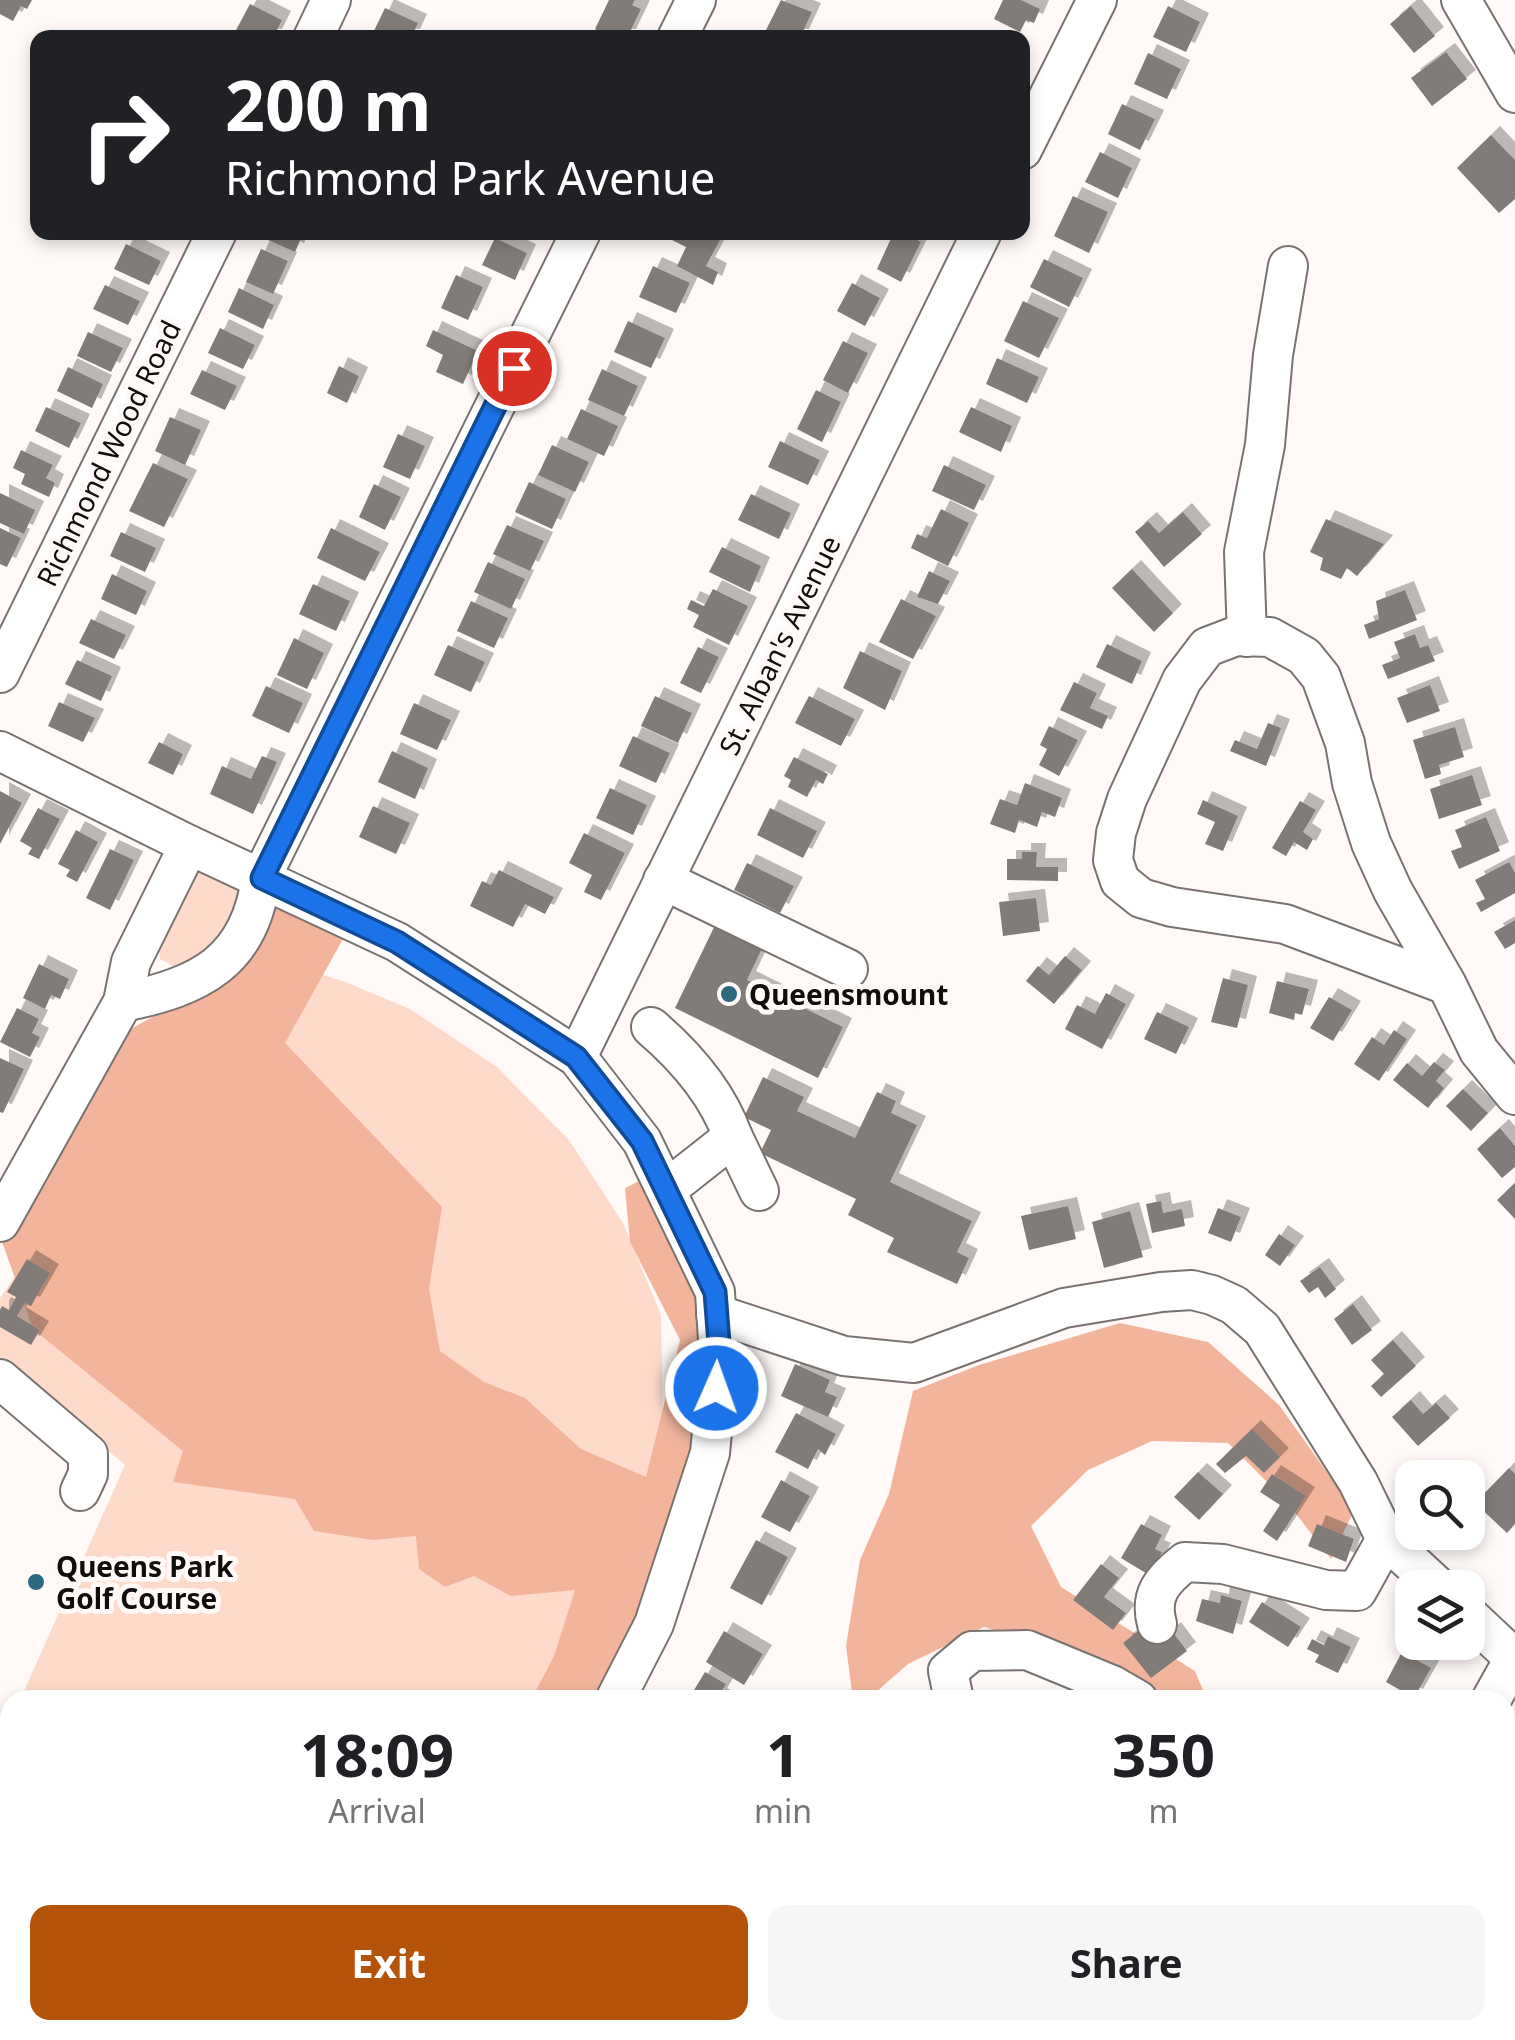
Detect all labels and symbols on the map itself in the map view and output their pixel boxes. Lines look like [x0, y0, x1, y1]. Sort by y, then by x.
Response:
street label: Richmond Wood Road [27, 314, 189, 592]
pin [472, 326, 557, 411]
street label: St. Alban's Avenue [709, 529, 849, 761]
place label: Queensmount [749, 975, 948, 1013]
marker: Queensmount [718, 983, 740, 1005]
position arrow [664, 1336, 768, 1440]
place label: Queens Park Golf Course [56, 1547, 234, 1617]
marker: Queens Park Golf Course [25, 1571, 47, 1593]

